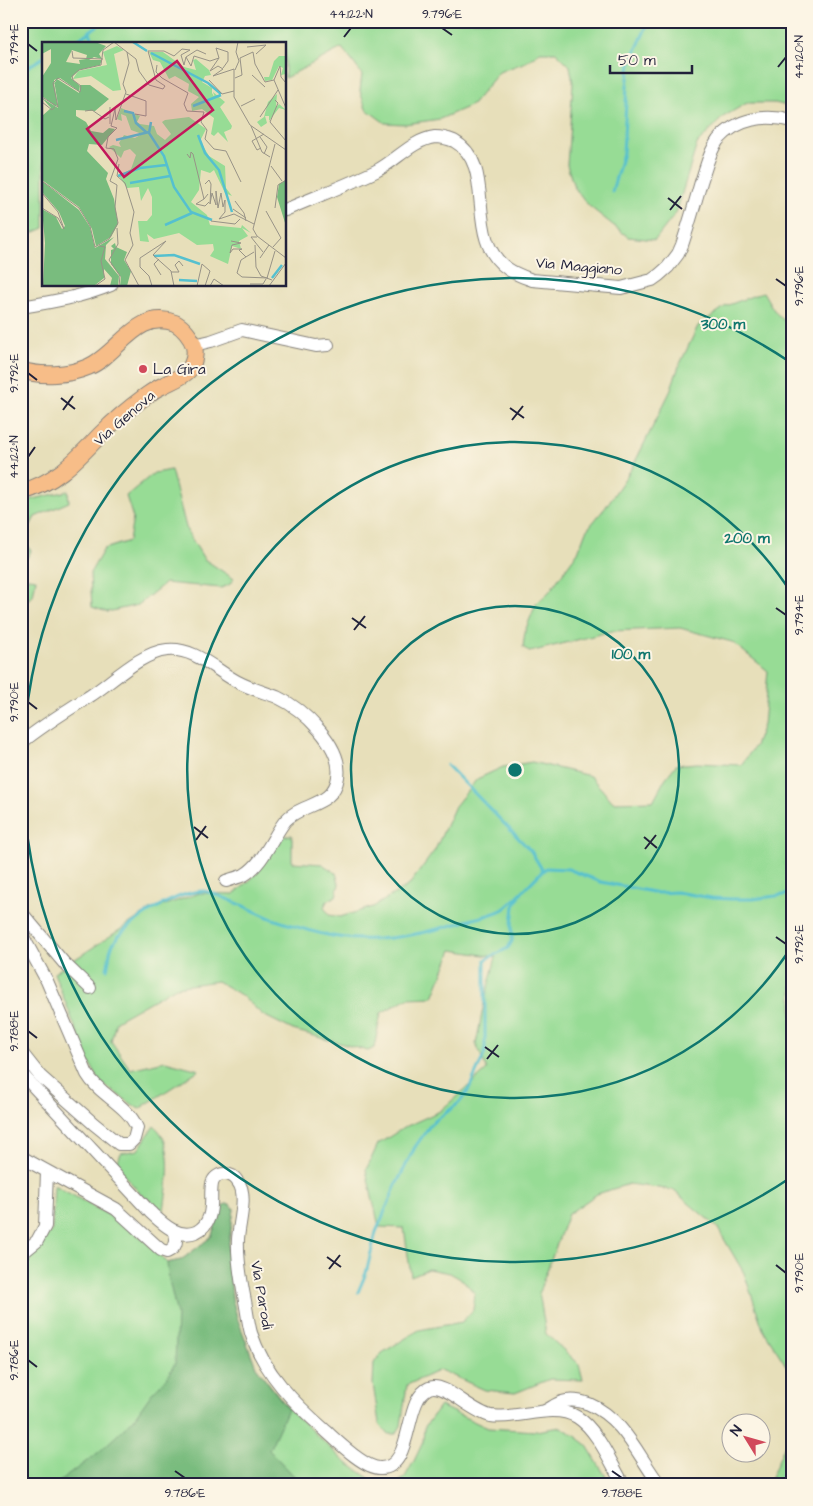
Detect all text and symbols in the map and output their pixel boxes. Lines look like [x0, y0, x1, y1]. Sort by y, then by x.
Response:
text: 44.122°N [329, 6, 373, 23]
text: 9.796°E [422, 6, 462, 23]
text: 9.794°E [6, 24, 23, 64]
text: 44.120°N [791, 34, 808, 79]
inset map [42, 42, 286, 286]
scale bar [610, 42, 693, 74]
text: 50 m [618, 50, 656, 71]
street label: Via Maggiano [535, 252, 624, 282]
text: 9.796°E [791, 266, 808, 306]
text: 300 m [700, 314, 745, 335]
text: 9.792°E [6, 353, 23, 393]
place label: La Gira [153, 359, 206, 380]
marker: La Gira [137, 363, 149, 375]
street label: Via Genova [89, 386, 160, 451]
text: 44.122°N [6, 435, 23, 479]
text: 200 m [723, 528, 770, 549]
text: 9.794°E [791, 595, 808, 635]
text: 100 m [612, 644, 651, 665]
text: 9.790°E [6, 682, 23, 722]
centre of rings [506, 761, 524, 779]
text: 9.792°E [791, 924, 808, 964]
text: 9.788°E [6, 1010, 23, 1052]
text: 9.790°E [791, 1253, 808, 1293]
street label: Via Parodi [245, 1259, 278, 1332]
text: 9.786°E [6, 1340, 23, 1380]
north arrow [720, 1414, 770, 1464]
text: N [726, 1421, 747, 1440]
text: 9.786°E [165, 1485, 205, 1502]
text: 9.788°E [601, 1485, 643, 1502]

